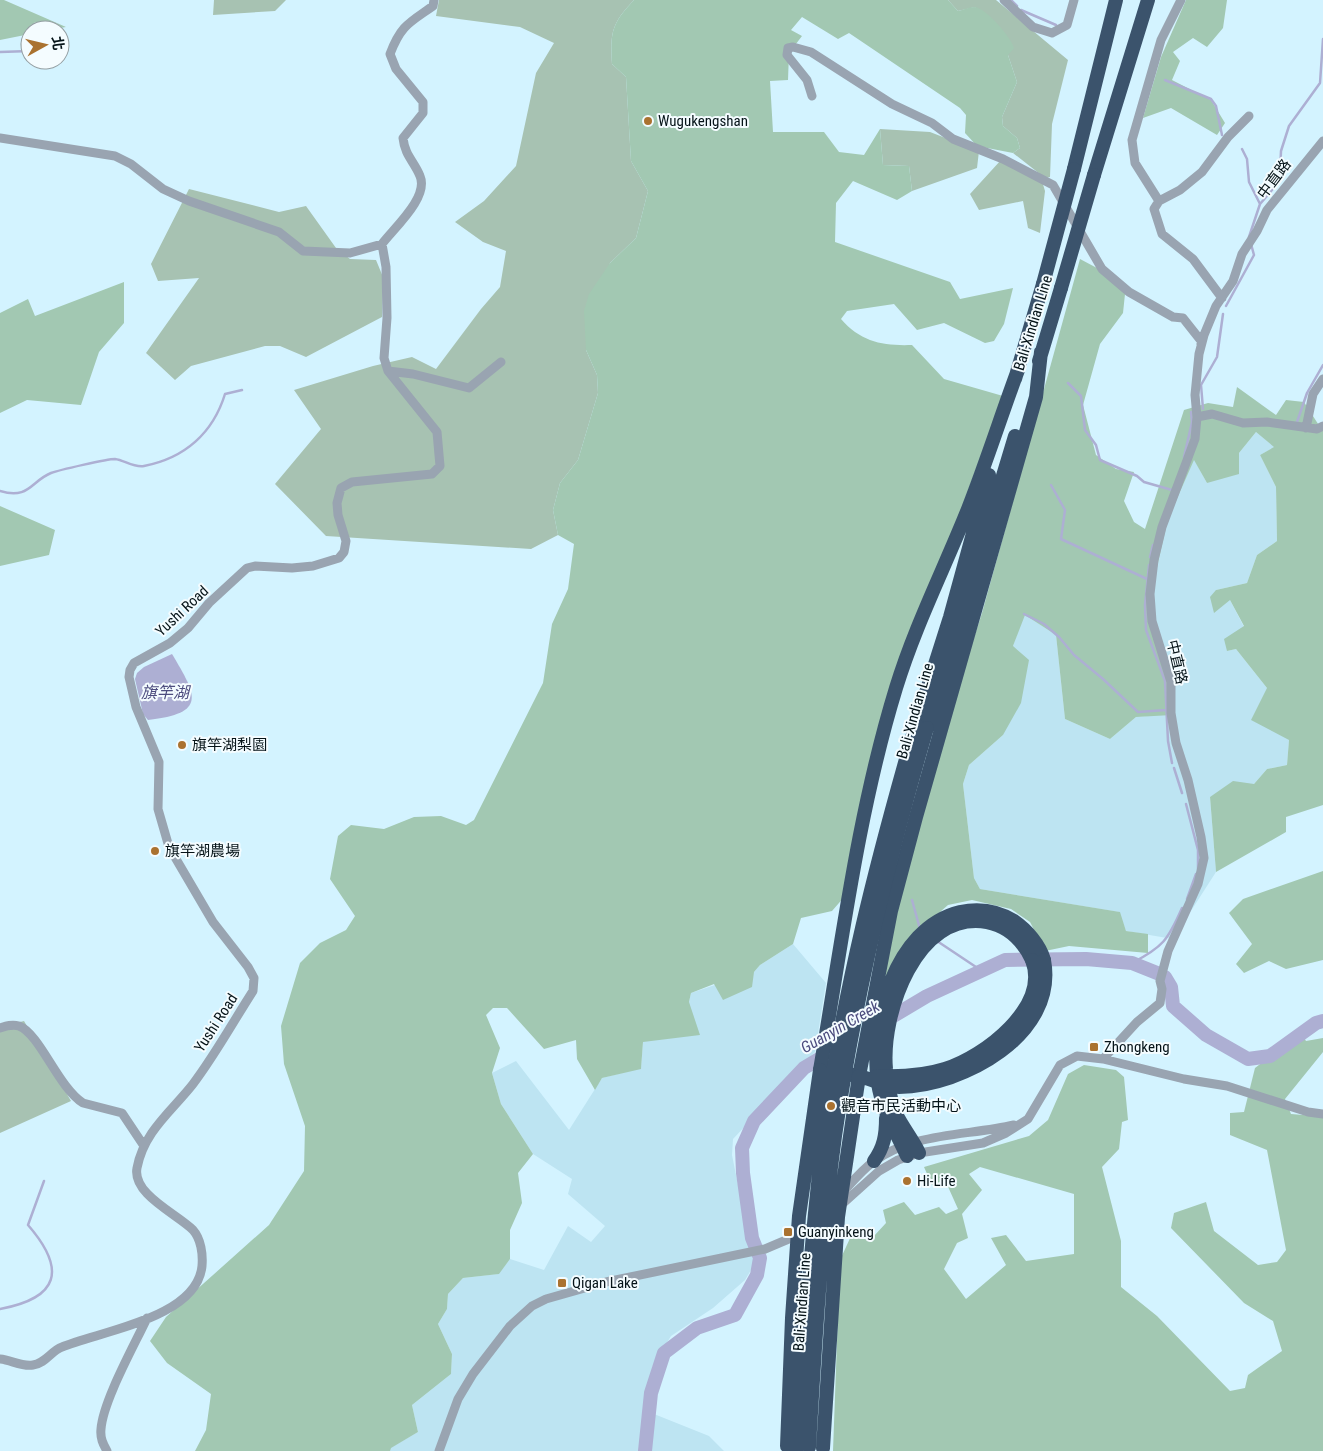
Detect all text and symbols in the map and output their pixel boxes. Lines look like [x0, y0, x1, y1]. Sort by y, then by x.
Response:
north arrow [20, 20, 70, 70]
text: 北 [49, 35, 67, 51]
place label: Wugukengshan [658, 112, 748, 130]
marker: Wugukengshan [642, 115, 654, 127]
street label: 中直路 [1253, 156, 1295, 202]
street label: Bali-Xindian Line [1010, 273, 1056, 373]
street label: Yushi Road [152, 582, 212, 640]
street label: 中直路 [1163, 638, 1191, 686]
street label: Bali-Xindian Line [893, 661, 937, 761]
water label: 旗竿湖 [141, 683, 192, 702]
place label: 旗竿湖梨園 [192, 736, 267, 754]
marker: 旗竿湖梨園 [176, 739, 188, 751]
place label: 旗竿湖農場 [165, 842, 240, 860]
marker: 旗竿湖農場 [149, 845, 161, 857]
street label: Yushi Road [190, 990, 242, 1056]
water label: Guanyin Creek [797, 996, 884, 1057]
place label: Zhongkeng [1104, 1038, 1170, 1056]
marker: Zhongkeng [1088, 1041, 1100, 1053]
place label: 觀音市民活動中心 [841, 1097, 961, 1115]
marker: 觀音市民活動中心 [825, 1100, 837, 1112]
place label: Hi-Life [917, 1172, 956, 1190]
marker: Hi-Life [901, 1175, 913, 1187]
place label: Guanyinkeng [798, 1223, 874, 1241]
marker: Guanyinkeng [782, 1226, 794, 1238]
street label: Bali-Xindian Line [790, 1252, 814, 1352]
place label: Qigan Lake [572, 1274, 638, 1292]
marker: Qigan Lake [556, 1277, 568, 1289]

